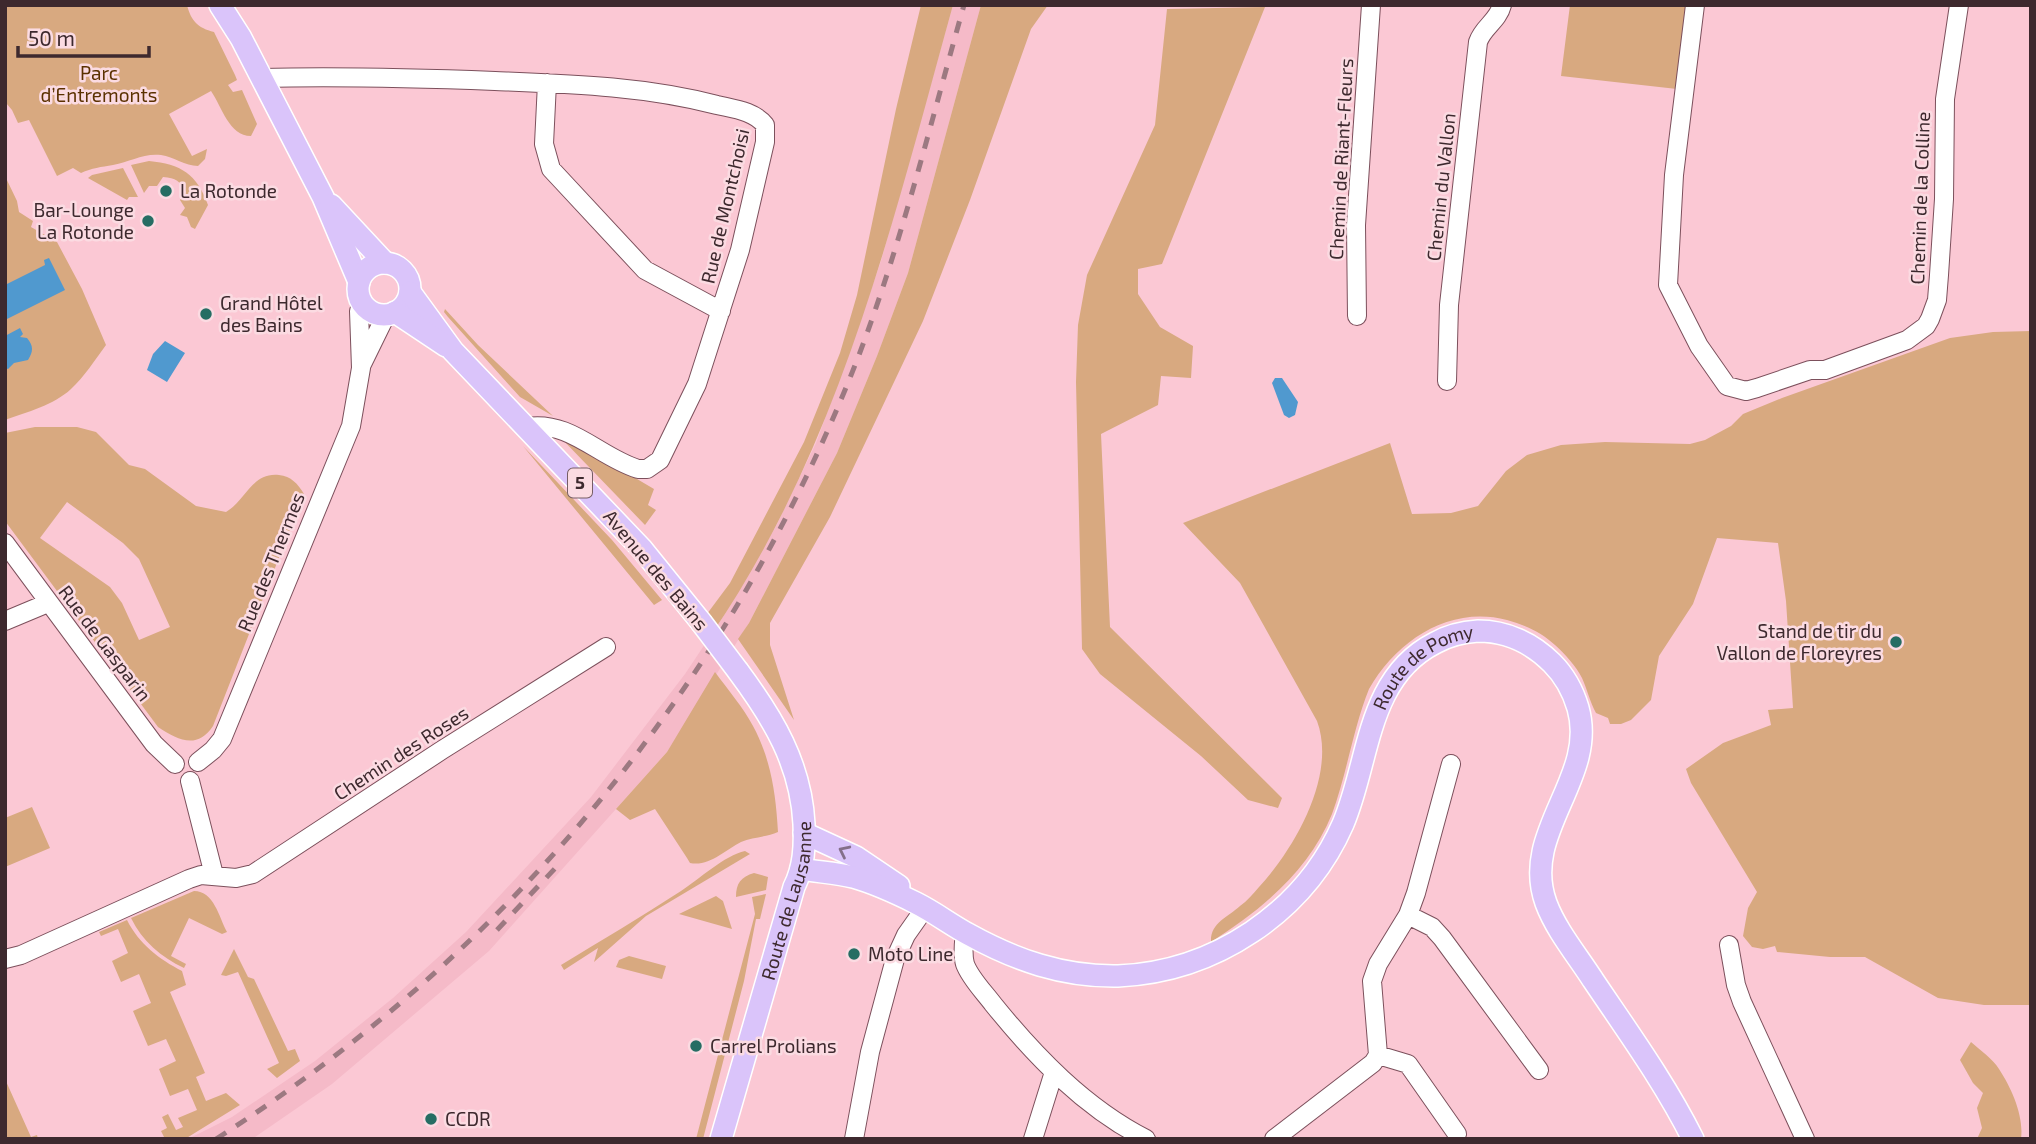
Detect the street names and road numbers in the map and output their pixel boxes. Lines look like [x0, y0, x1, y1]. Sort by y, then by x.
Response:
street label: Chemin de Riant-Fleurs [1324, 58, 1357, 260]
street label: Chemin de la Colline [1905, 111, 1934, 285]
street label: Chemin du Vallon [1421, 112, 1460, 262]
street label: Rue de Montchoisi [696, 126, 754, 286]
road number: 5 [568, 468, 592, 498]
street label: Rue des Thermes [232, 489, 309, 635]
street label: Avenue des Bains [599, 505, 714, 635]
street label: Rue de Gasparin [54, 580, 156, 705]
street label: Route de Pomy [1367, 619, 1475, 713]
street label: Chemin des Roses [329, 701, 472, 805]
street label: Route de Lausanne [756, 821, 815, 983]

